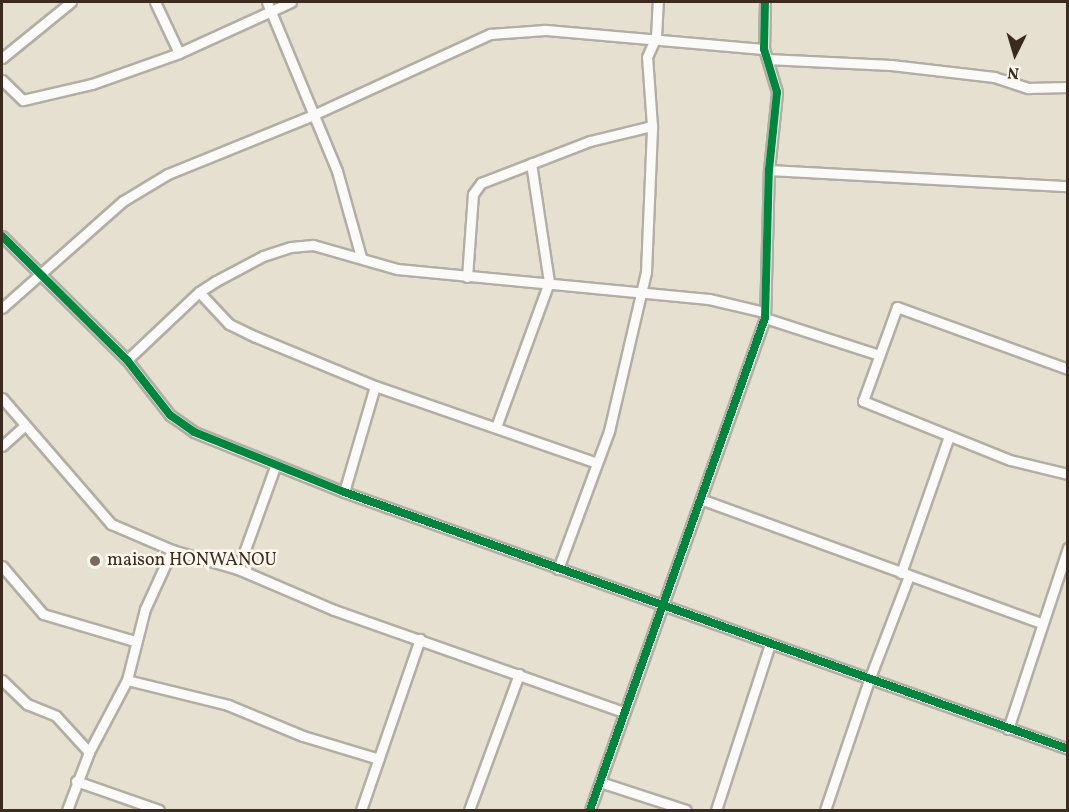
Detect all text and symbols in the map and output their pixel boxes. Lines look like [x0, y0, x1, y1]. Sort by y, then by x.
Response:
north arrow [985, 24, 1045, 84]
text: N [1007, 60, 1020, 83]
place label: maison HONWANOU [107, 550, 277, 572]
marker: maison HONWANOU [88, 554, 102, 568]

